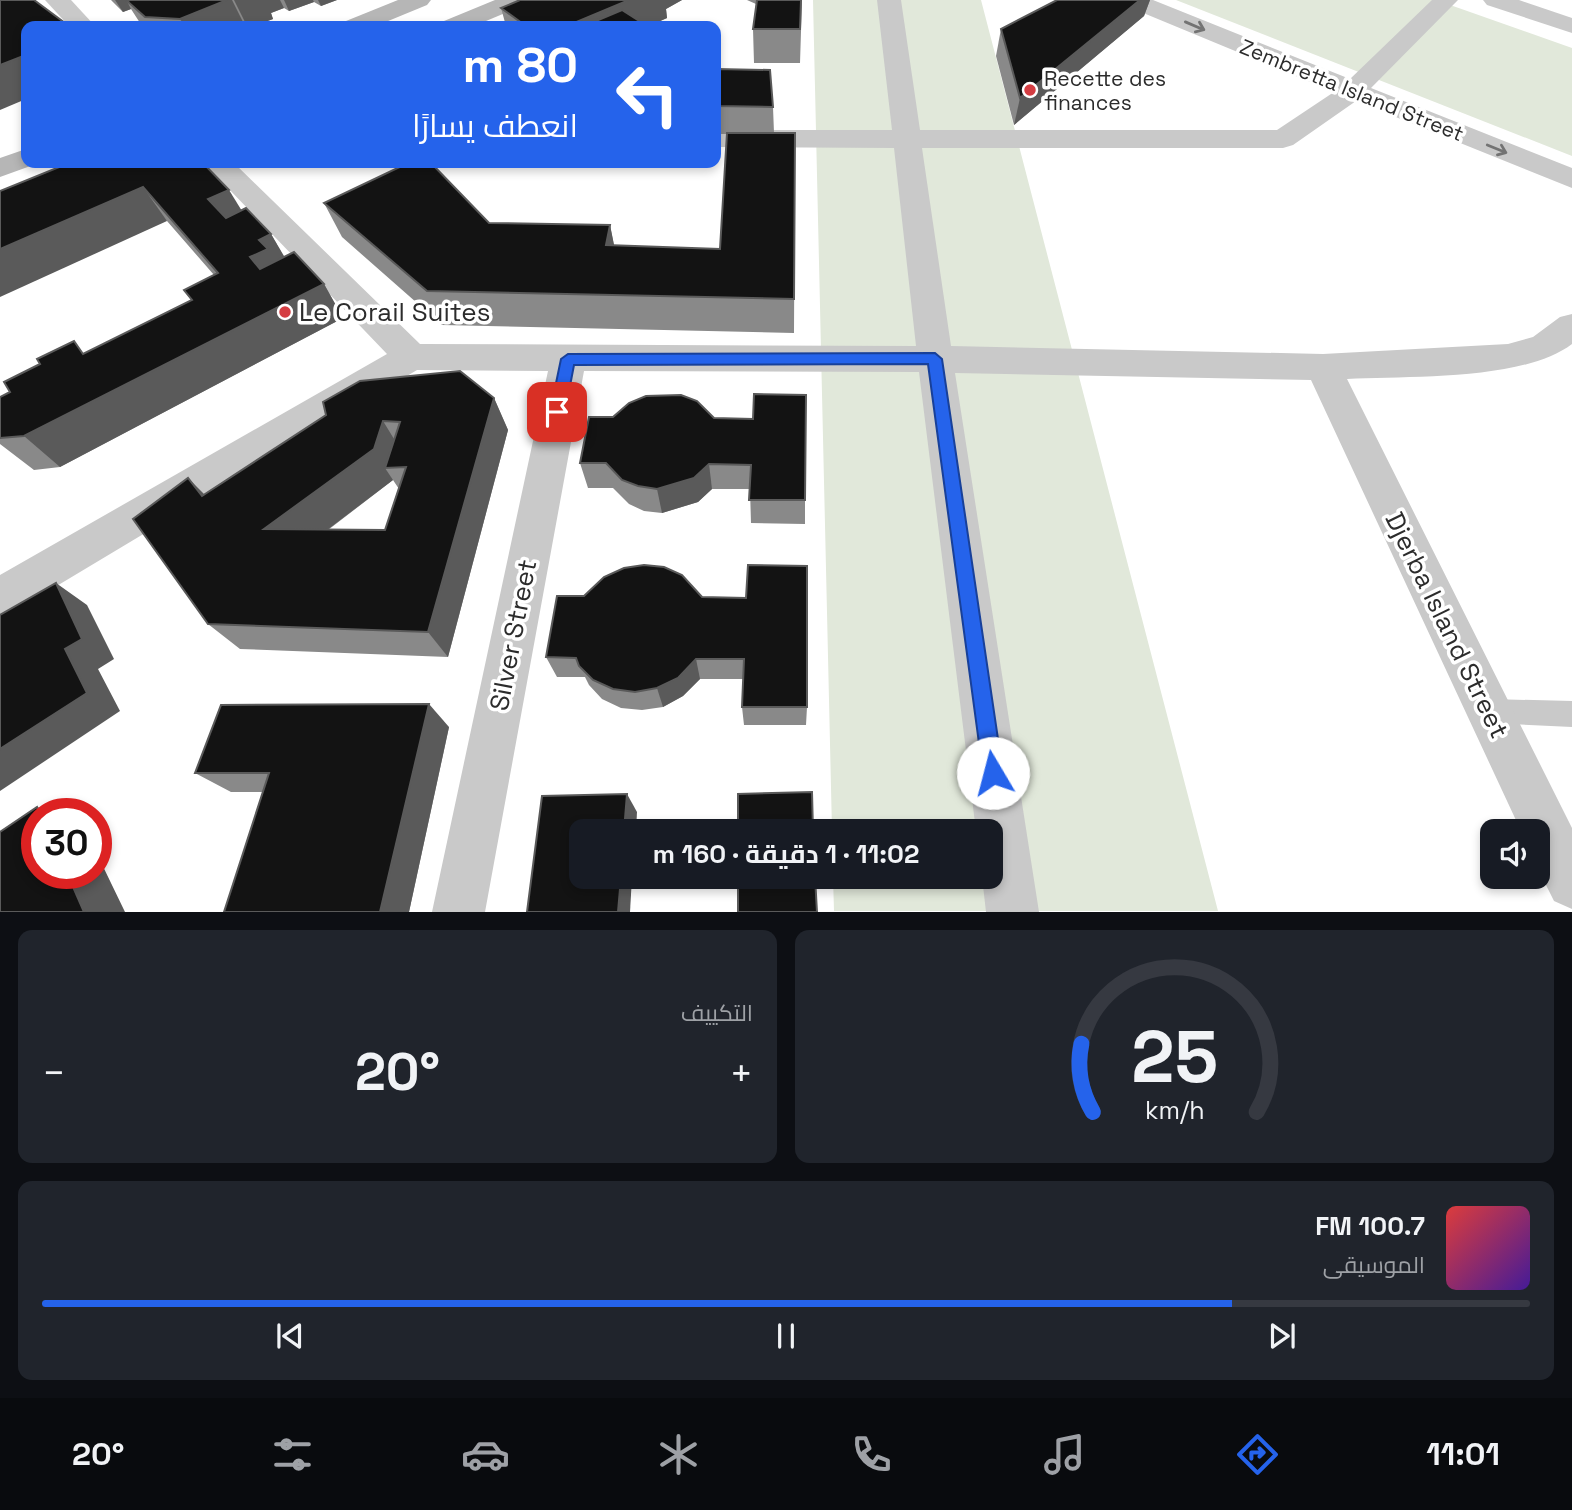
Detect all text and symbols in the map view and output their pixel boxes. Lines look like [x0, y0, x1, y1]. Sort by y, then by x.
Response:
one-way arrow [1184, 20, 1206, 33]
street label: Zembretta Island Street [1236, 33, 1468, 147]
text: 80 m [463, 34, 578, 96]
icon: left [602, 49, 693, 140]
place label: Recette des finances [1044, 65, 1166, 116]
marker: Recette des finances [1022, 82, 1038, 98]
text: انعطف يسارًا [412, 106, 578, 146]
one-way arrow [1485, 144, 1507, 157]
place label: Le Corail Suites [299, 295, 490, 329]
marker: Le Corail Suites [277, 304, 293, 320]
pin [527, 382, 587, 442]
icon: arrive [538, 393, 576, 431]
street label: Djerba Island Street [1377, 506, 1517, 744]
street label: Silver Street [482, 556, 544, 714]
position arrow [956, 736, 1030, 810]
speed limit sign: 30 [21, 798, 112, 889]
map controls [1480, 819, 1550, 889]
button: sound [1480, 819, 1550, 889]
text: 11:02 · 1 دقيقة · 160 m [653, 837, 919, 871]
text: التكييف [681, 998, 753, 1028]
text: 25 [1131, 1011, 1218, 1104]
text: 20° [355, 1039, 440, 1105]
text: − [42, 1049, 66, 1097]
text: + [729, 1049, 753, 1097]
text: km/h [1145, 1094, 1204, 1126]
text: 100.7 FM [1315, 1209, 1425, 1243]
text: الموسيقى [1323, 1250, 1425, 1280]
icon: previous [271, 1317, 309, 1355]
icon: pause [767, 1317, 805, 1355]
icon: next [1263, 1317, 1301, 1355]
icon: filters [268, 1430, 317, 1479]
icon: car [461, 1430, 510, 1479]
icon: climate [654, 1430, 703, 1479]
icon: phone [847, 1430, 896, 1479]
icon: music [1040, 1430, 1089, 1479]
icon: directions [1233, 1430, 1282, 1479]
text: 20° [72, 1434, 124, 1474]
text: 11:01 [1426, 1434, 1500, 1474]

